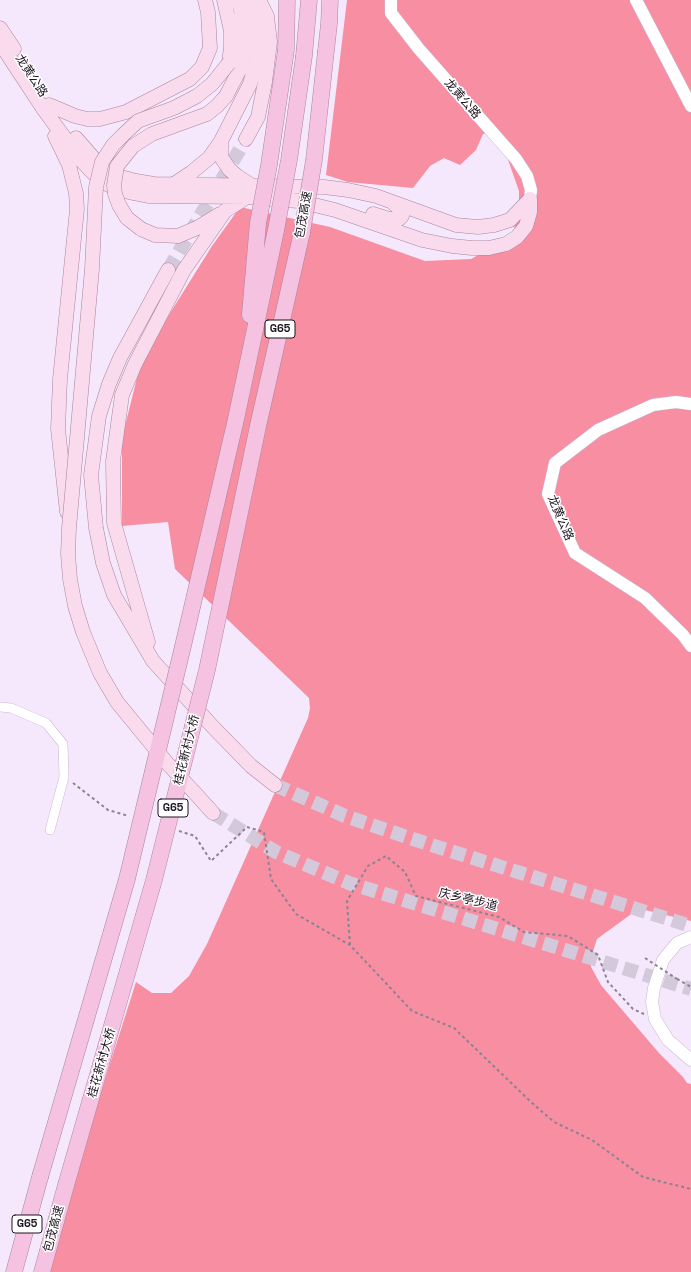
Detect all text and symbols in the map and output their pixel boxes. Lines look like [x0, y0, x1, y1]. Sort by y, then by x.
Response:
street label: 龙黄公路 [12, 52, 50, 100]
street label: 龙黄公路 [441, 76, 483, 122]
street label: 包茂高速 [293, 190, 315, 240]
road number: G65 [265, 320, 295, 338]
street label: 龙黄公路 [544, 493, 576, 543]
street label: 桂花新村大桥 [171, 713, 203, 787]
road number: G65 [158, 799, 188, 817]
street label: 庆乡亭步道 [437, 886, 499, 914]
street label: 桂花新村大桥 [85, 1026, 119, 1100]
street label: 包茂高速 [41, 1204, 67, 1254]
road number: G65 [12, 1215, 42, 1233]

